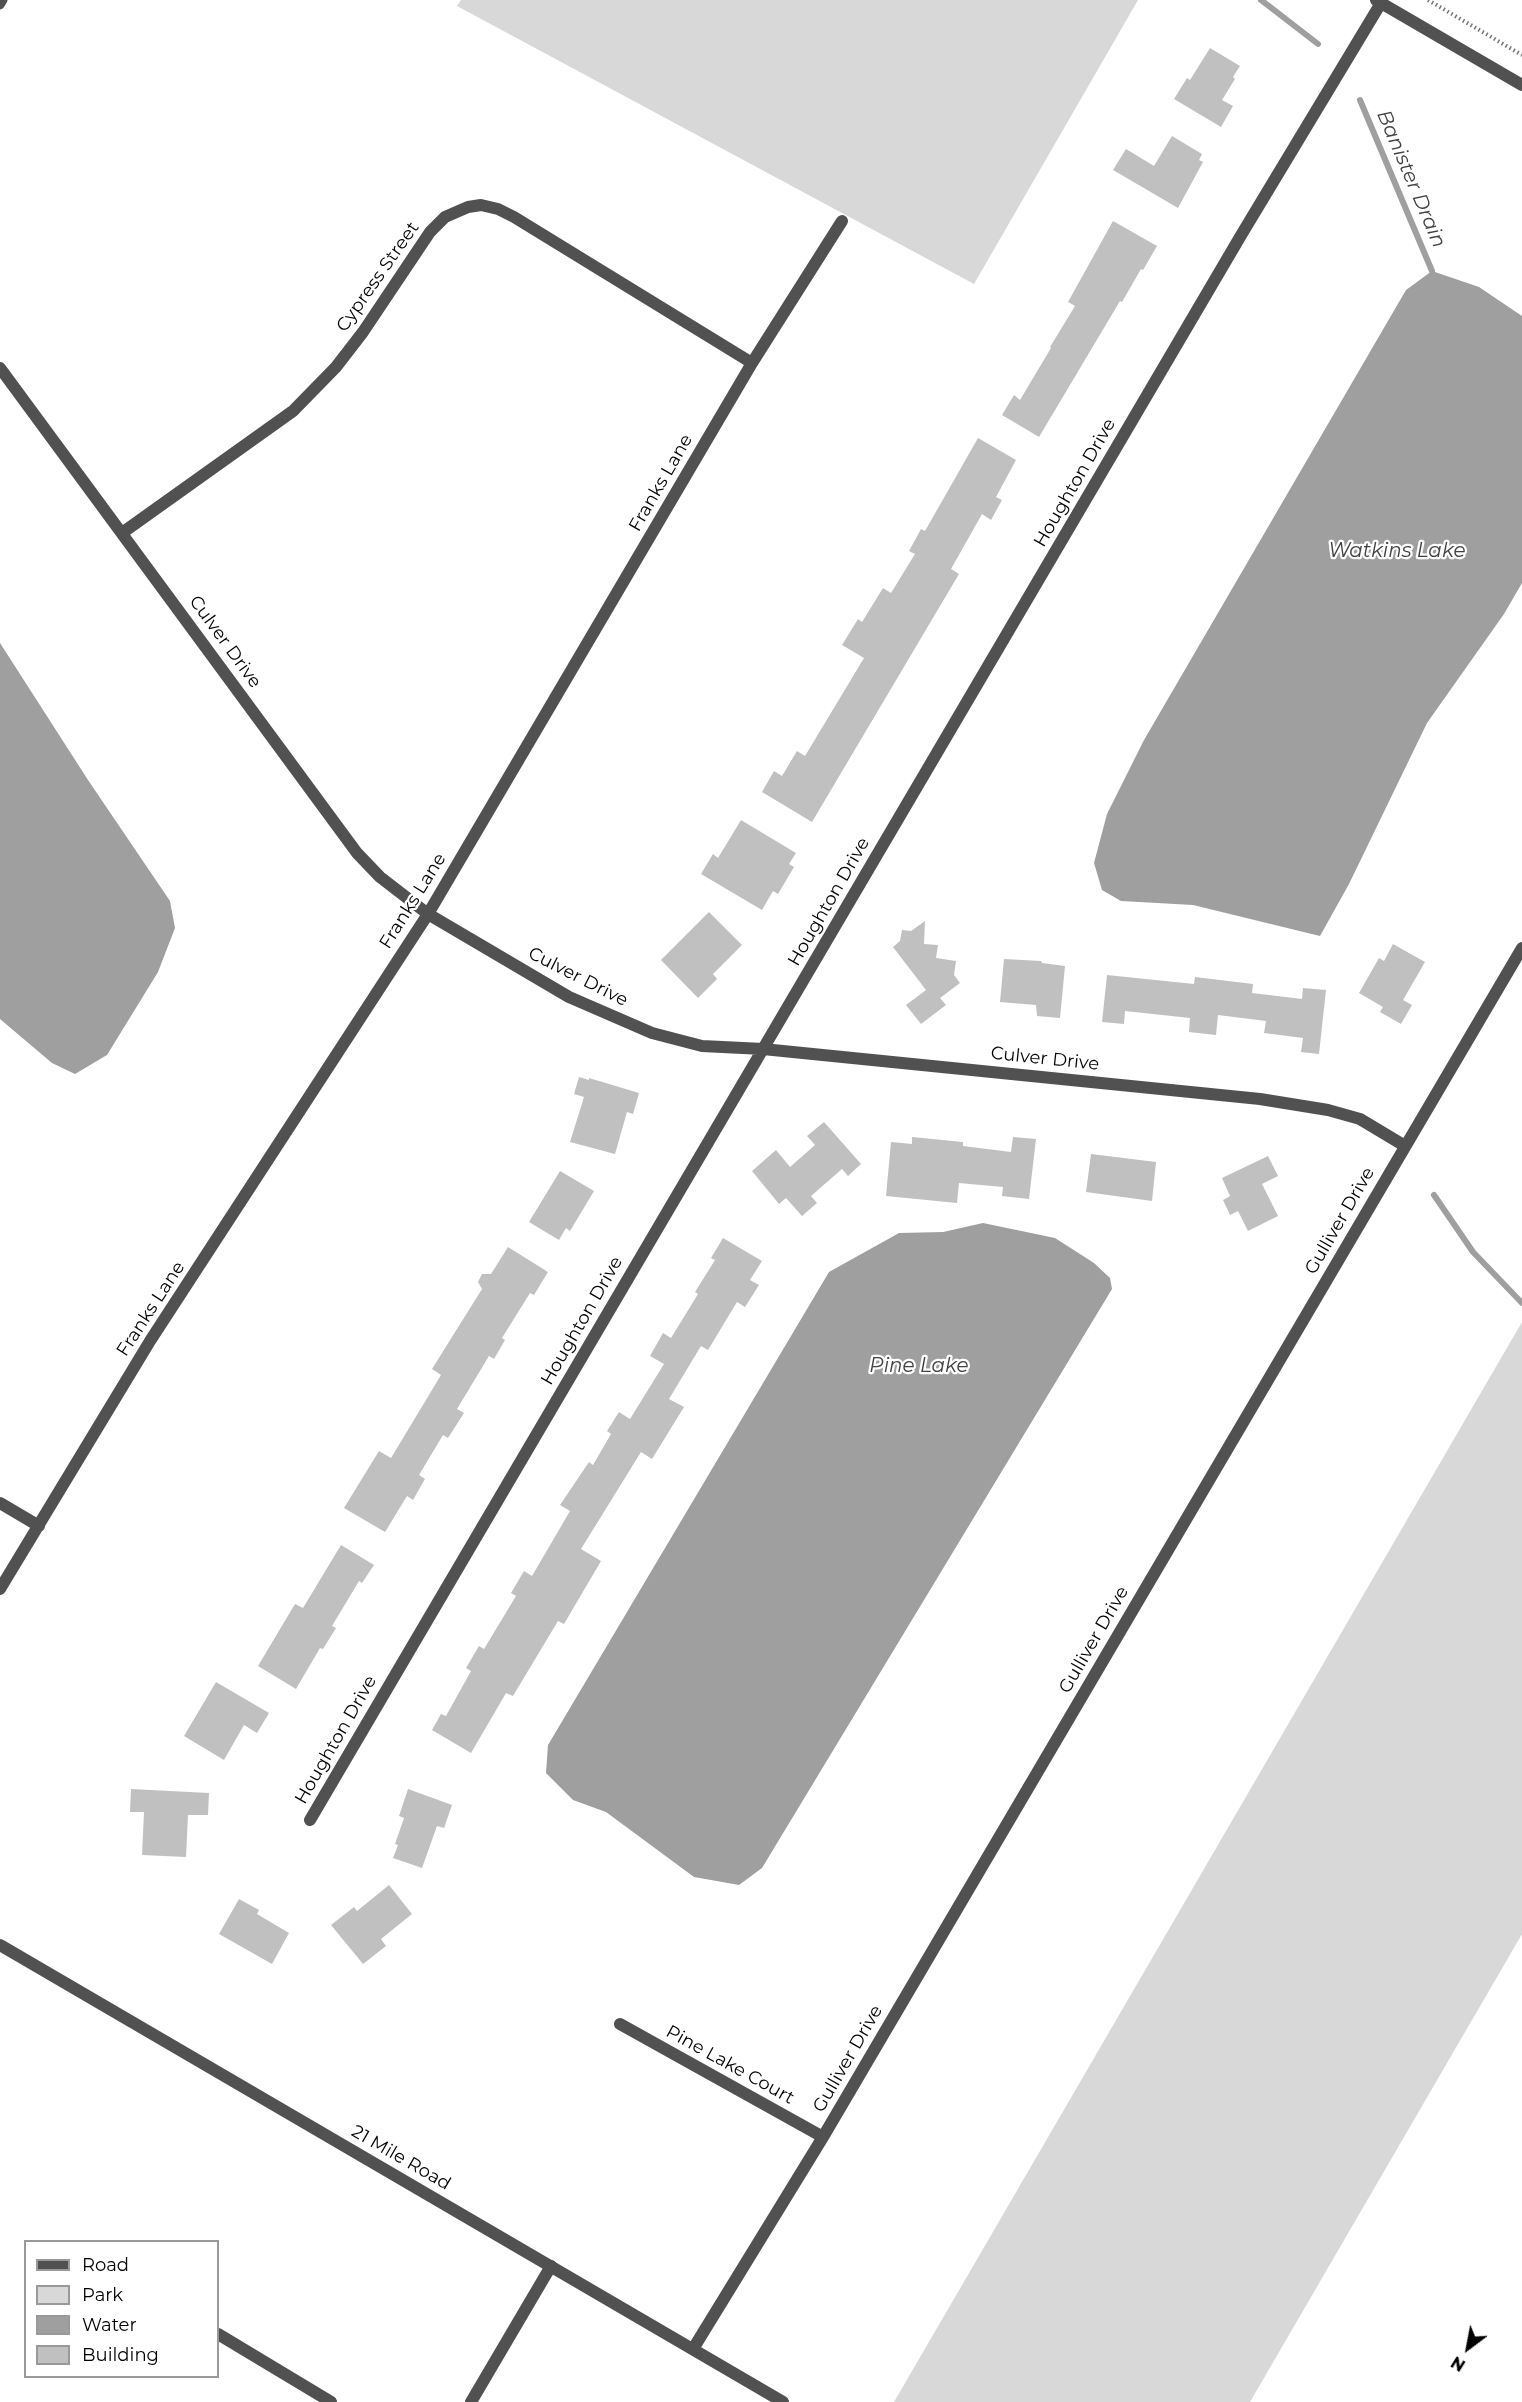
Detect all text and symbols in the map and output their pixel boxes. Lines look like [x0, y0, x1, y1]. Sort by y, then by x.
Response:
water label: Banister Drain [1371, 107, 1451, 251]
street label: Cypress Street [332, 218, 424, 336]
street label: Houghton Drive [1029, 415, 1121, 551]
street label: Franks Lane [624, 431, 698, 535]
water label: Watkins Lake [1329, 539, 1465, 563]
street label: Culver Drive [184, 592, 266, 692]
street label: Houghton Drive [783, 834, 875, 970]
street label: Franks Lane [375, 849, 451, 953]
street label: Culver Drive [525, 943, 631, 1011]
street label: Culver Drive [990, 1043, 1100, 1075]
street label: Gulliver Drive [1301, 1164, 1379, 1278]
street label: Houghton Drive [536, 1253, 628, 1389]
street label: Franks Lane [112, 1258, 190, 1360]
water label: Pine Lake [869, 1354, 969, 1378]
street label: Gulliver Drive [1055, 1583, 1133, 1697]
street label: Houghton Drive [290, 1672, 382, 1808]
street label: Gulliver Drive [809, 2002, 887, 2116]
street label: Pine Lake Court [662, 2021, 798, 2109]
street label: 21 Mile Road [348, 2121, 454, 2195]
legend [24, 2240, 219, 2378]
text: Road [82, 2254, 129, 2276]
text: Park [82, 2284, 123, 2306]
text: Water [82, 2314, 137, 2336]
north arrow [1438, 2318, 1498, 2378]
text: Building [82, 2344, 159, 2366]
text: N [1448, 2352, 1469, 2375]

